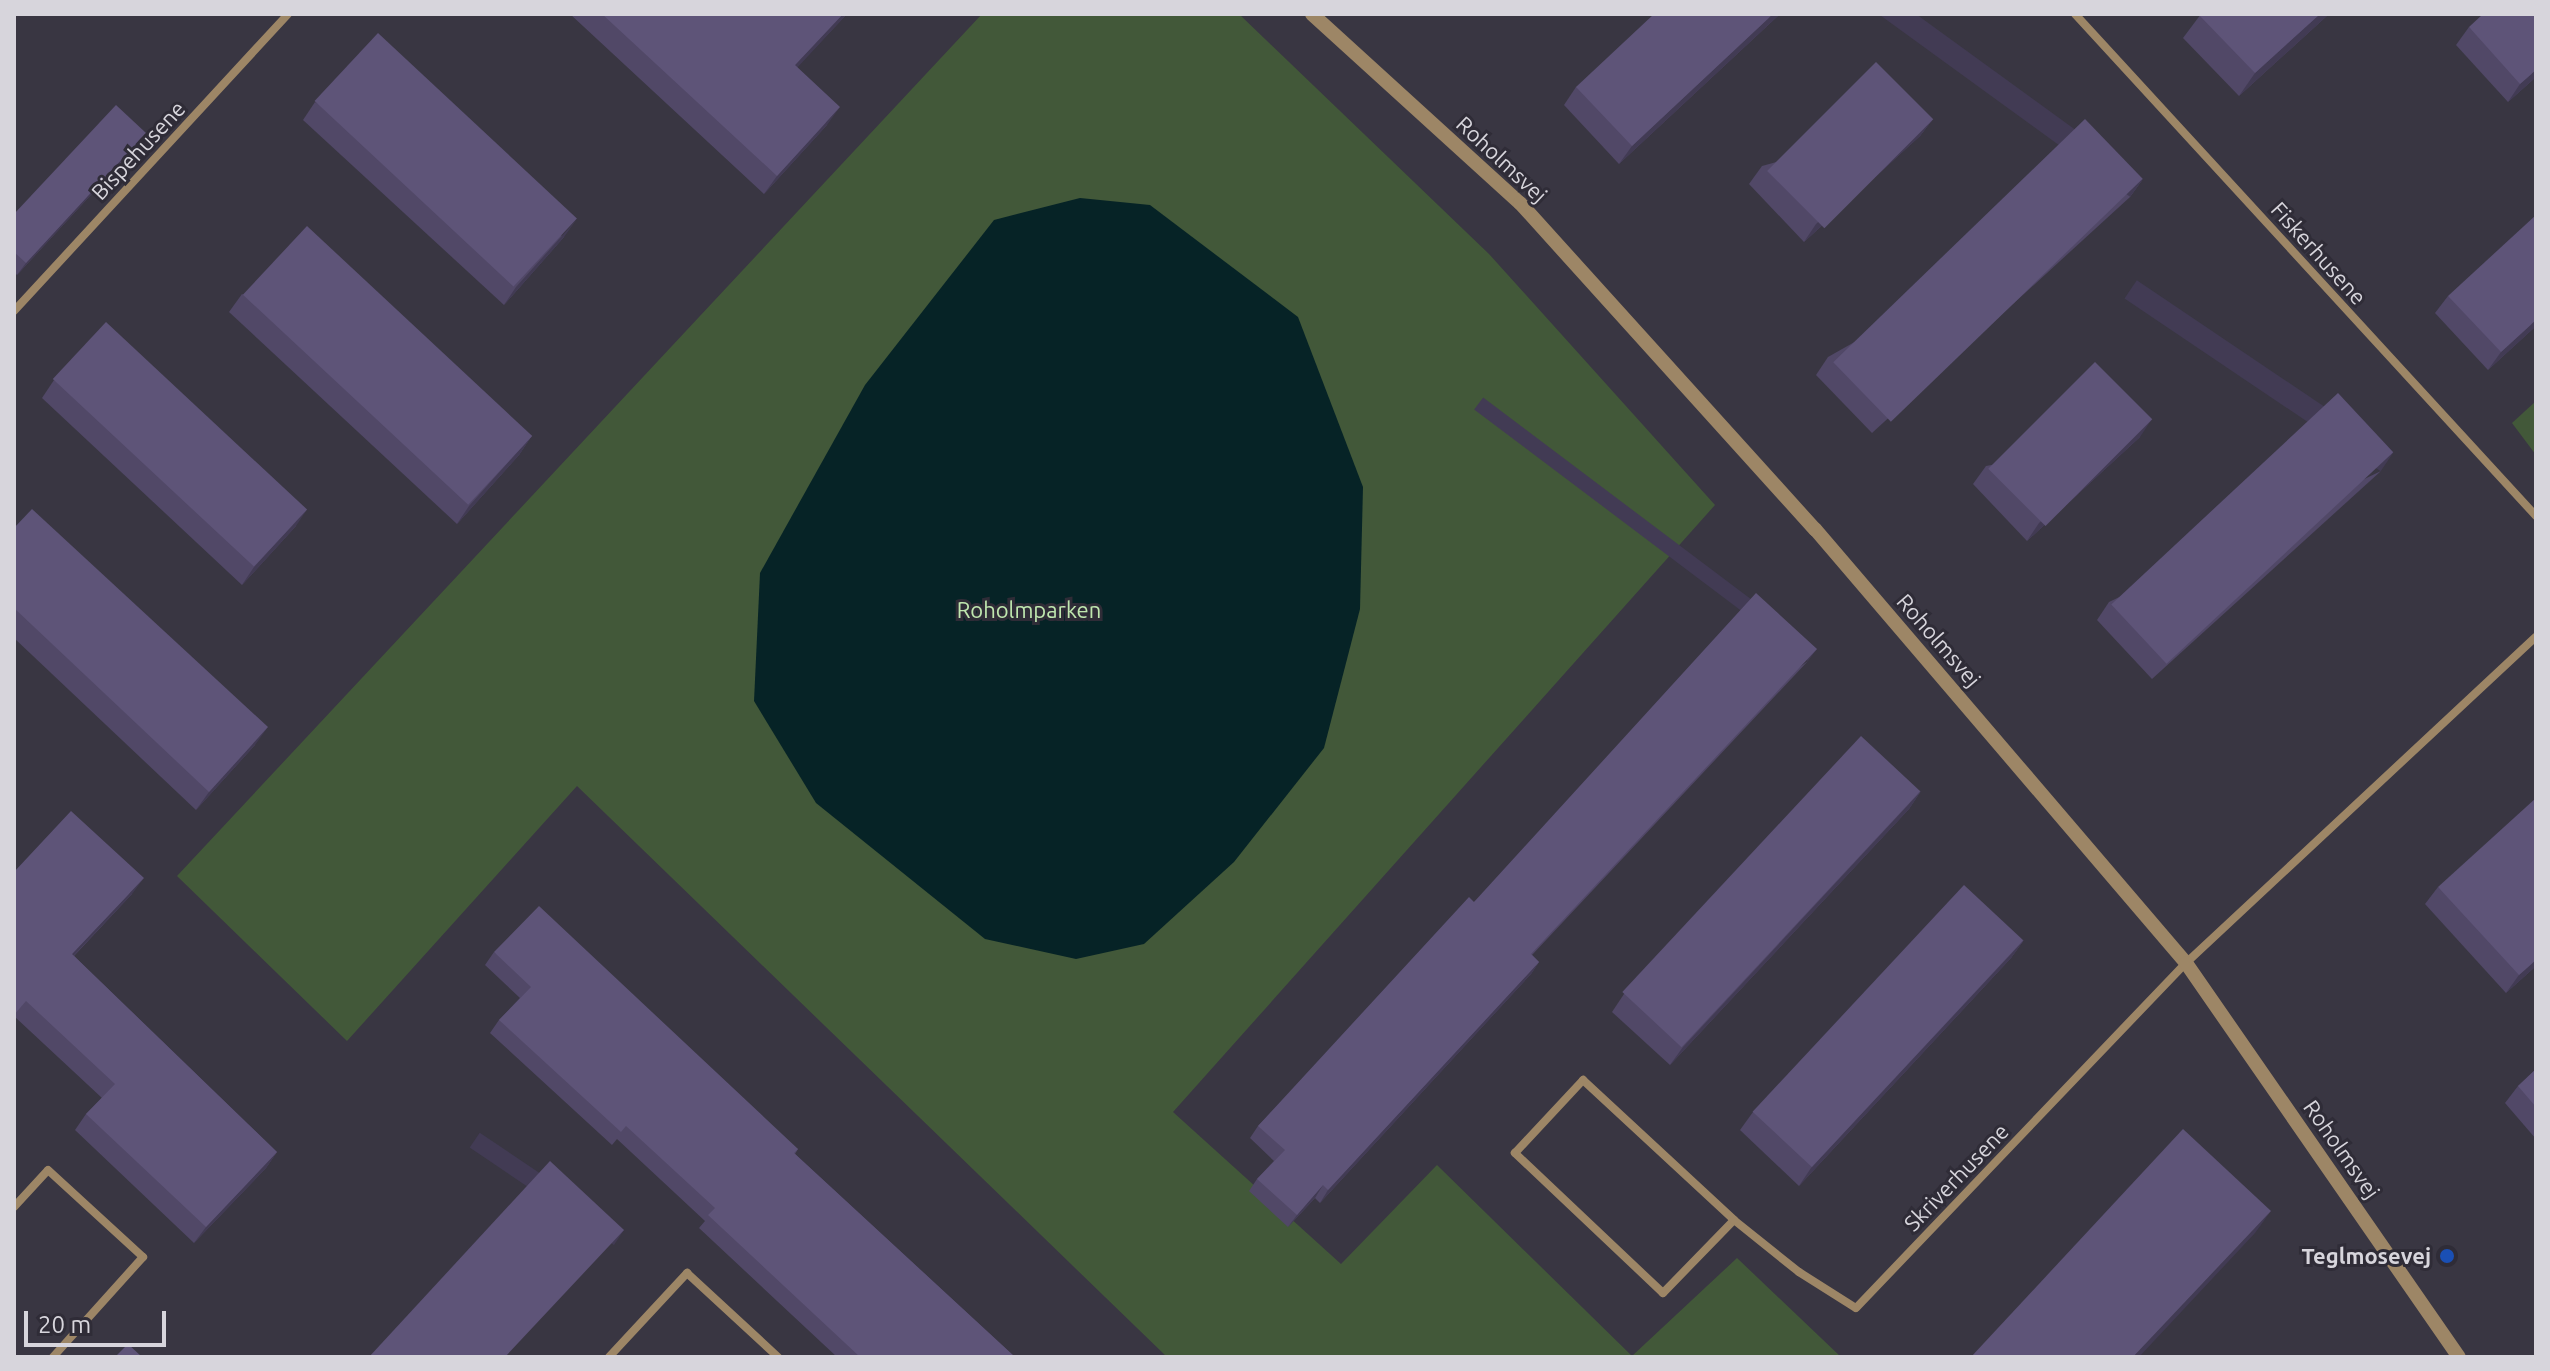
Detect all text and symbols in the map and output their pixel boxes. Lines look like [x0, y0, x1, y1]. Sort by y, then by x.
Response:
street label: Bispehusene [86, 95, 190, 205]
street label: Roholmsvej [1451, 110, 1553, 208]
street label: Fiskerhusene [2266, 196, 2372, 310]
street label: Roholmsvej [1891, 588, 1987, 692]
park label: Roholmparken [957, 597, 1101, 623]
street label: Roholmsvej [2298, 1095, 2386, 1203]
street label: Skriverhusene [1898, 1118, 2014, 1236]
place label: Teglmosevej [2301, 1243, 2431, 1269]
marker: Teglmosevej [2438, 1247, 2456, 1265]
scale bar [28, 1295, 170, 1345]
text: 20 m [38, 1311, 91, 1338]

